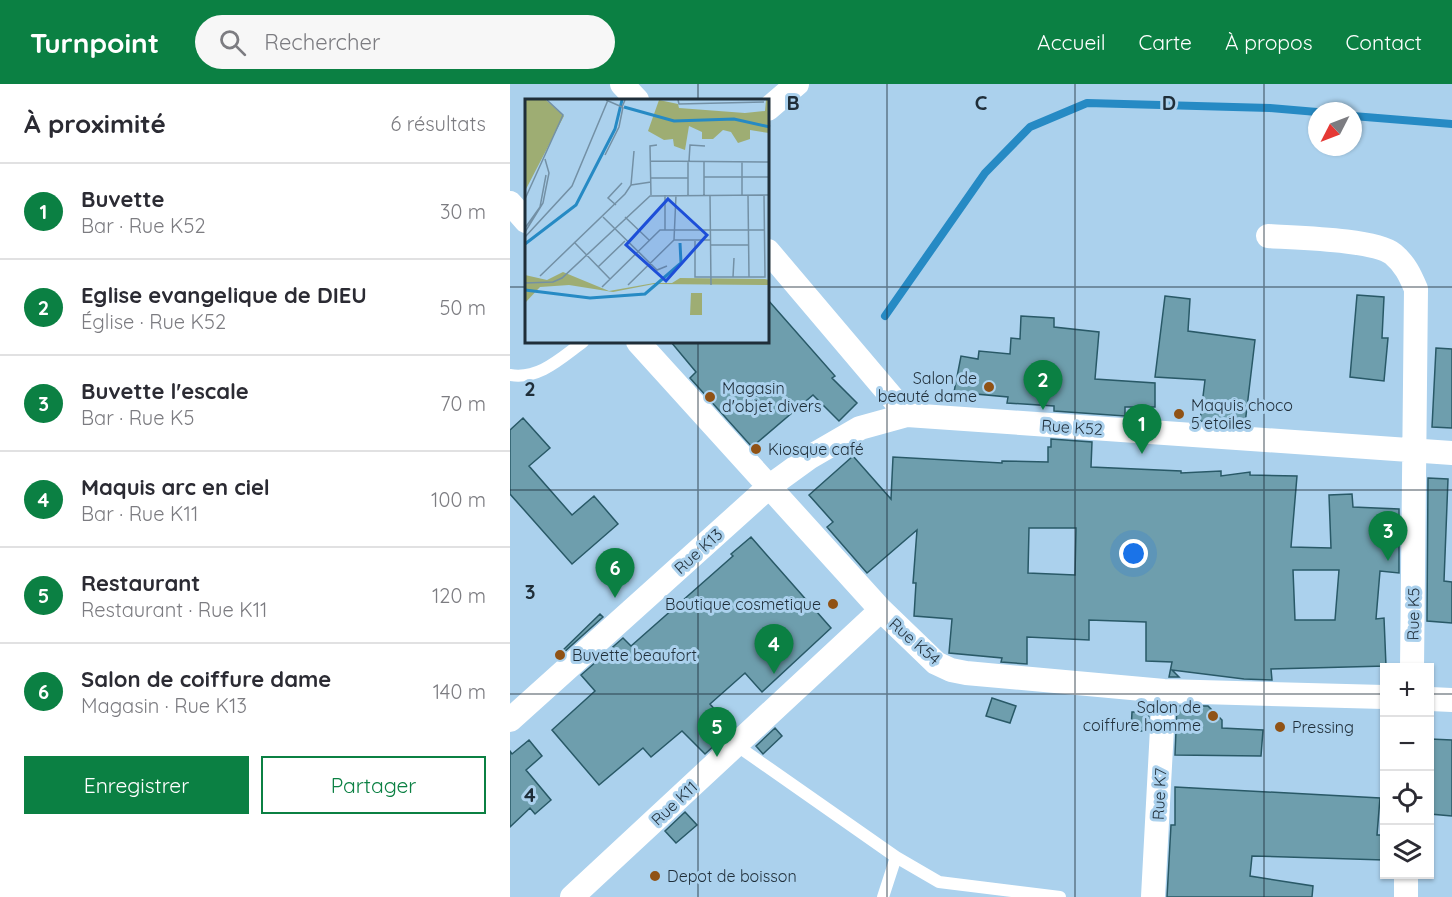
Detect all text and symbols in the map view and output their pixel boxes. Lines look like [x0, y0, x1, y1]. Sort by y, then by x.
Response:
search box [195, 15, 615, 69]
text: Turnpoint [30, 25, 159, 60]
icon: search [216, 26, 249, 59]
text: Rechercher [264, 28, 380, 56]
text: Accueil [1037, 29, 1106, 55]
text: Carte [1139, 29, 1192, 55]
text: À propos [1225, 29, 1313, 55]
text: Contact [1346, 29, 1422, 55]
text: B [786, 90, 800, 115]
text: C [975, 90, 988, 115]
text: D [1162, 90, 1176, 115]
inset map [525, 99, 770, 344]
north arrow [1308, 102, 1362, 156]
text: À proximité [24, 107, 166, 140]
text: 6 résultats [390, 111, 486, 136]
text: Buvette [81, 185, 164, 213]
text: 1 [40, 199, 47, 224]
text: 30 m [440, 199, 486, 224]
text: Bar · Rue K52 [81, 213, 205, 238]
text: Eglise evangelique de DIEU [81, 281, 367, 309]
text: 2 [38, 295, 49, 320]
text: 50 m [440, 295, 486, 320]
text: Église · Rue K52 [81, 309, 226, 334]
pin: 2 [1024, 360, 1062, 410]
place label: Salon de beauté dame [878, 368, 977, 406]
text: 2 [524, 376, 536, 401]
text: Buvette l'escale [81, 377, 249, 405]
place label: Magasin d'objet divers [722, 378, 822, 416]
marker: Salon de beauté dame [982, 380, 996, 394]
marker: Magasin d'objet divers [703, 390, 717, 404]
text: 3 [38, 391, 49, 416]
text: 70 m [440, 391, 486, 416]
place label: Maquis choco 5 etoiles [1191, 395, 1293, 433]
pin: 1 [1122, 404, 1162, 454]
text: Bar · Rue K5 [81, 405, 194, 430]
marker: Maquis choco 5 etoiles [1172, 407, 1186, 421]
street label: Rue K52 [1041, 415, 1103, 439]
place label: Kiosque café [768, 439, 864, 459]
marker: Kiosque café [749, 442, 763, 456]
text: Maquis arc en ciel [81, 473, 270, 501]
text: 4 [38, 487, 49, 512]
text: 100 m [431, 487, 486, 512]
text: Bar · Rue K11 [81, 501, 198, 526]
pin: 3 [1368, 512, 1408, 561]
street label: Rue K13 [670, 524, 726, 578]
your location [1119, 539, 1148, 568]
pin: 6 [596, 548, 634, 598]
text: Restaurant [81, 569, 200, 597]
text: 3 [525, 579, 535, 604]
text: 5 [38, 583, 49, 608]
text: 120 m [432, 583, 486, 608]
street label: Rue K5 [1403, 588, 1423, 640]
place label: Boutique cosmetique [665, 594, 821, 614]
text: Restaurant · Rue K11 [81, 597, 267, 622]
marker: Boutique cosmetique [826, 597, 840, 611]
street label: Rue K54 [885, 613, 945, 669]
pin: 4 [754, 624, 794, 674]
place label: Buvette beaufort [572, 645, 697, 665]
marker: Buvette beaufort [553, 648, 567, 662]
map controls [1380, 663, 1434, 879]
button: + [1380, 663, 1434, 717]
text: Salon de coiffure dame [81, 665, 331, 693]
text: 6 [38, 679, 49, 704]
text: 140 m [433, 679, 486, 704]
text: Magasin · Rue K13 [81, 693, 247, 718]
place label: Salon de coiffure homme [1083, 697, 1201, 735]
pin: 5 [698, 708, 736, 757]
marker: Salon de coiffure homme [1206, 709, 1220, 723]
place label: Pressing [1292, 717, 1354, 737]
button: − [1380, 717, 1434, 771]
marker: Pressing [1273, 720, 1287, 734]
button: Enregistrer [24, 756, 249, 814]
button: Partager [261, 756, 486, 814]
street label: Rue K7 [1148, 767, 1170, 821]
button: locate [1380, 771, 1434, 825]
street label: Rue K11 [647, 777, 701, 829]
text: 4 [524, 782, 536, 807]
button: layers [1380, 825, 1434, 879]
place label: Depot de boisson [667, 866, 797, 886]
marker: Depot de boisson [648, 869, 662, 883]

